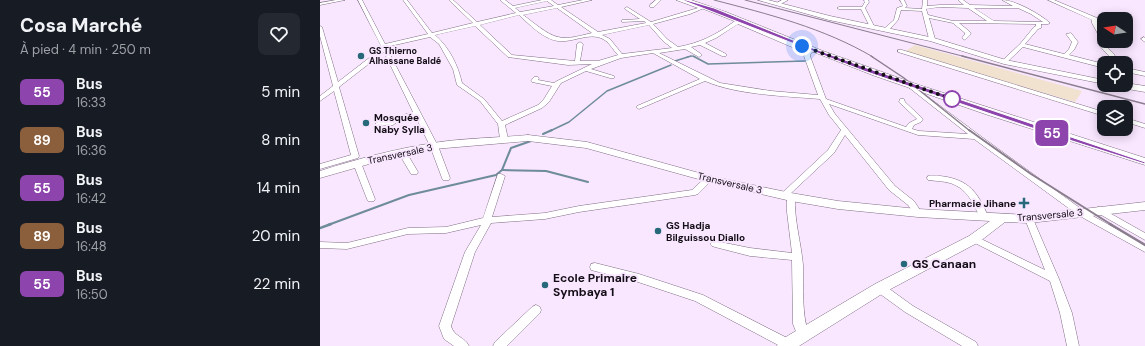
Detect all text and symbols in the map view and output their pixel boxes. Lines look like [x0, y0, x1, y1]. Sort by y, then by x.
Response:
north arrow [1097, 12, 1133, 48]
map controls [1097, 12, 1133, 136]
text: Cosa Marché [20, 13, 142, 38]
button: heart [258, 13, 300, 55]
your location [792, 36, 812, 56]
text: À pied · 4 min · 250 m [20, 41, 151, 58]
place label: GS Thierno Alhassane Baldé [369, 45, 442, 67]
marker: GS Thierno Alhassane Baldé [356, 51, 366, 61]
button: locate [1097, 56, 1133, 92]
text: Bus [76, 74, 103, 94]
text: 5 min [261, 82, 300, 102]
text: 55 [33, 83, 51, 101]
unlabelled marker [943, 90, 961, 108]
text: 16:33 [76, 94, 106, 111]
button: layers [1097, 100, 1133, 136]
place label: Mosquée Naby Sylla [374, 111, 425, 136]
marker: Mosquée Naby Sylla [361, 118, 371, 128]
line badge: 55 [1034, 120, 1070, 146]
text: Bus [76, 122, 103, 142]
text: 55 [1043, 124, 1061, 142]
text: 8 min [261, 130, 300, 150]
text: 89 [33, 131, 51, 149]
street label: Transversale 3 [366, 141, 434, 167]
text: 16:36 [76, 142, 107, 159]
street label: Transversale 3 [696, 169, 764, 197]
text: Bus [76, 170, 103, 190]
text: 14 min [257, 178, 300, 198]
text: 55 [33, 179, 51, 197]
text: 16:42 [76, 190, 106, 207]
place label: Pharmacie Jihane [929, 197, 1016, 210]
marker: Pharmacie Jihane [1019, 198, 1029, 208]
street label: Transversale 3 [1017, 206, 1084, 224]
text: Bus [76, 218, 103, 238]
place label: GS Hadja Bilguissou Diallo [666, 219, 745, 244]
text: 20 min [252, 226, 300, 246]
marker: GS Hadja Bilguissou Diallo [653, 226, 663, 236]
text: 89 [33, 227, 51, 245]
text: 16:48 [76, 238, 107, 255]
place label: GS Canaan [912, 256, 976, 272]
marker: GS Canaan [899, 259, 909, 269]
text: Bus [76, 266, 103, 286]
place label: Ecole Primaire Symbaya 1 [553, 270, 637, 300]
text: 22 min [253, 274, 300, 294]
text: 55 [33, 275, 51, 293]
marker: Ecole Primaire Symbaya 1 [540, 280, 550, 290]
text: 16:50 [76, 286, 108, 303]

